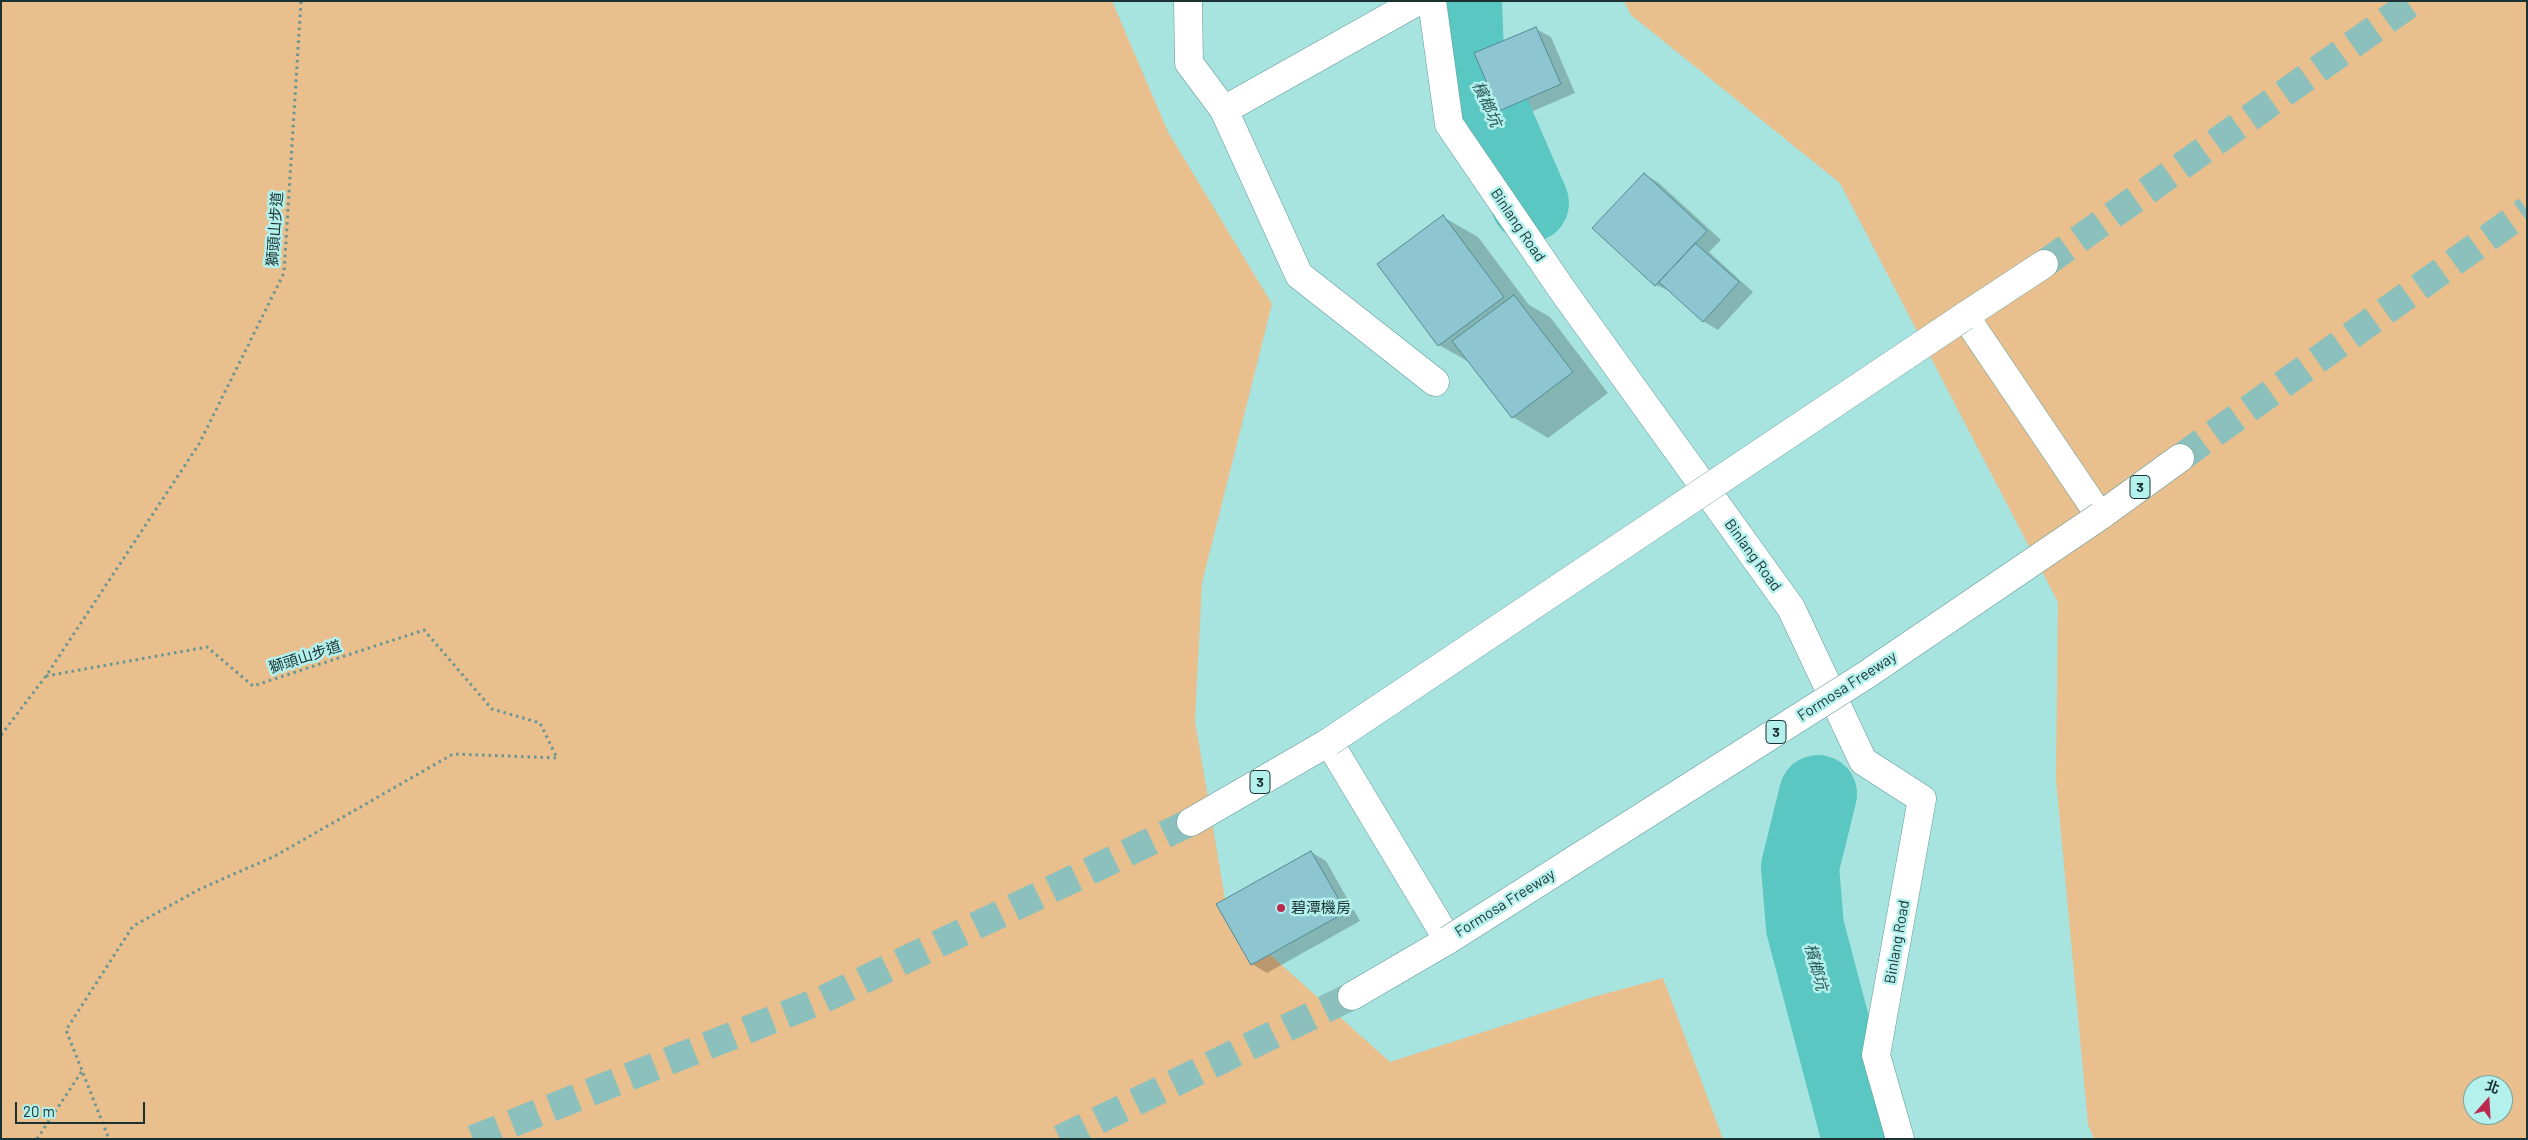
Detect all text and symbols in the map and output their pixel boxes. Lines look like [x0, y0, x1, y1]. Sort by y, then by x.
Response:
water label: 檳榔坑 [1468, 78, 1506, 130]
street label: Binlang Road [1487, 185, 1549, 265]
street label: 獅頭山步道 [263, 191, 287, 267]
road number: 3 [2130, 476, 2150, 498]
street label: Binlang Road [1721, 515, 1785, 595]
street label: 獅頭山步道 [267, 637, 343, 677]
street label: Formosa Freeway [1794, 647, 1900, 725]
road number: 3 [1766, 720, 1786, 744]
road number: 3 [1250, 770, 1270, 794]
street label: Formosa Freeway [1452, 865, 1558, 941]
place label: 碧潭機房 [1291, 899, 1351, 917]
street label: Binlang Road [1881, 899, 1913, 985]
marker: 碧潭機房 [1275, 902, 1287, 914]
water label: 檳榔坑 [1801, 941, 1831, 993]
north arrow [2463, 1075, 2513, 1125]
text: 北 [2483, 1076, 2502, 1097]
scale bar [18, 1092, 148, 1124]
text: 20 m [23, 1102, 55, 1120]

